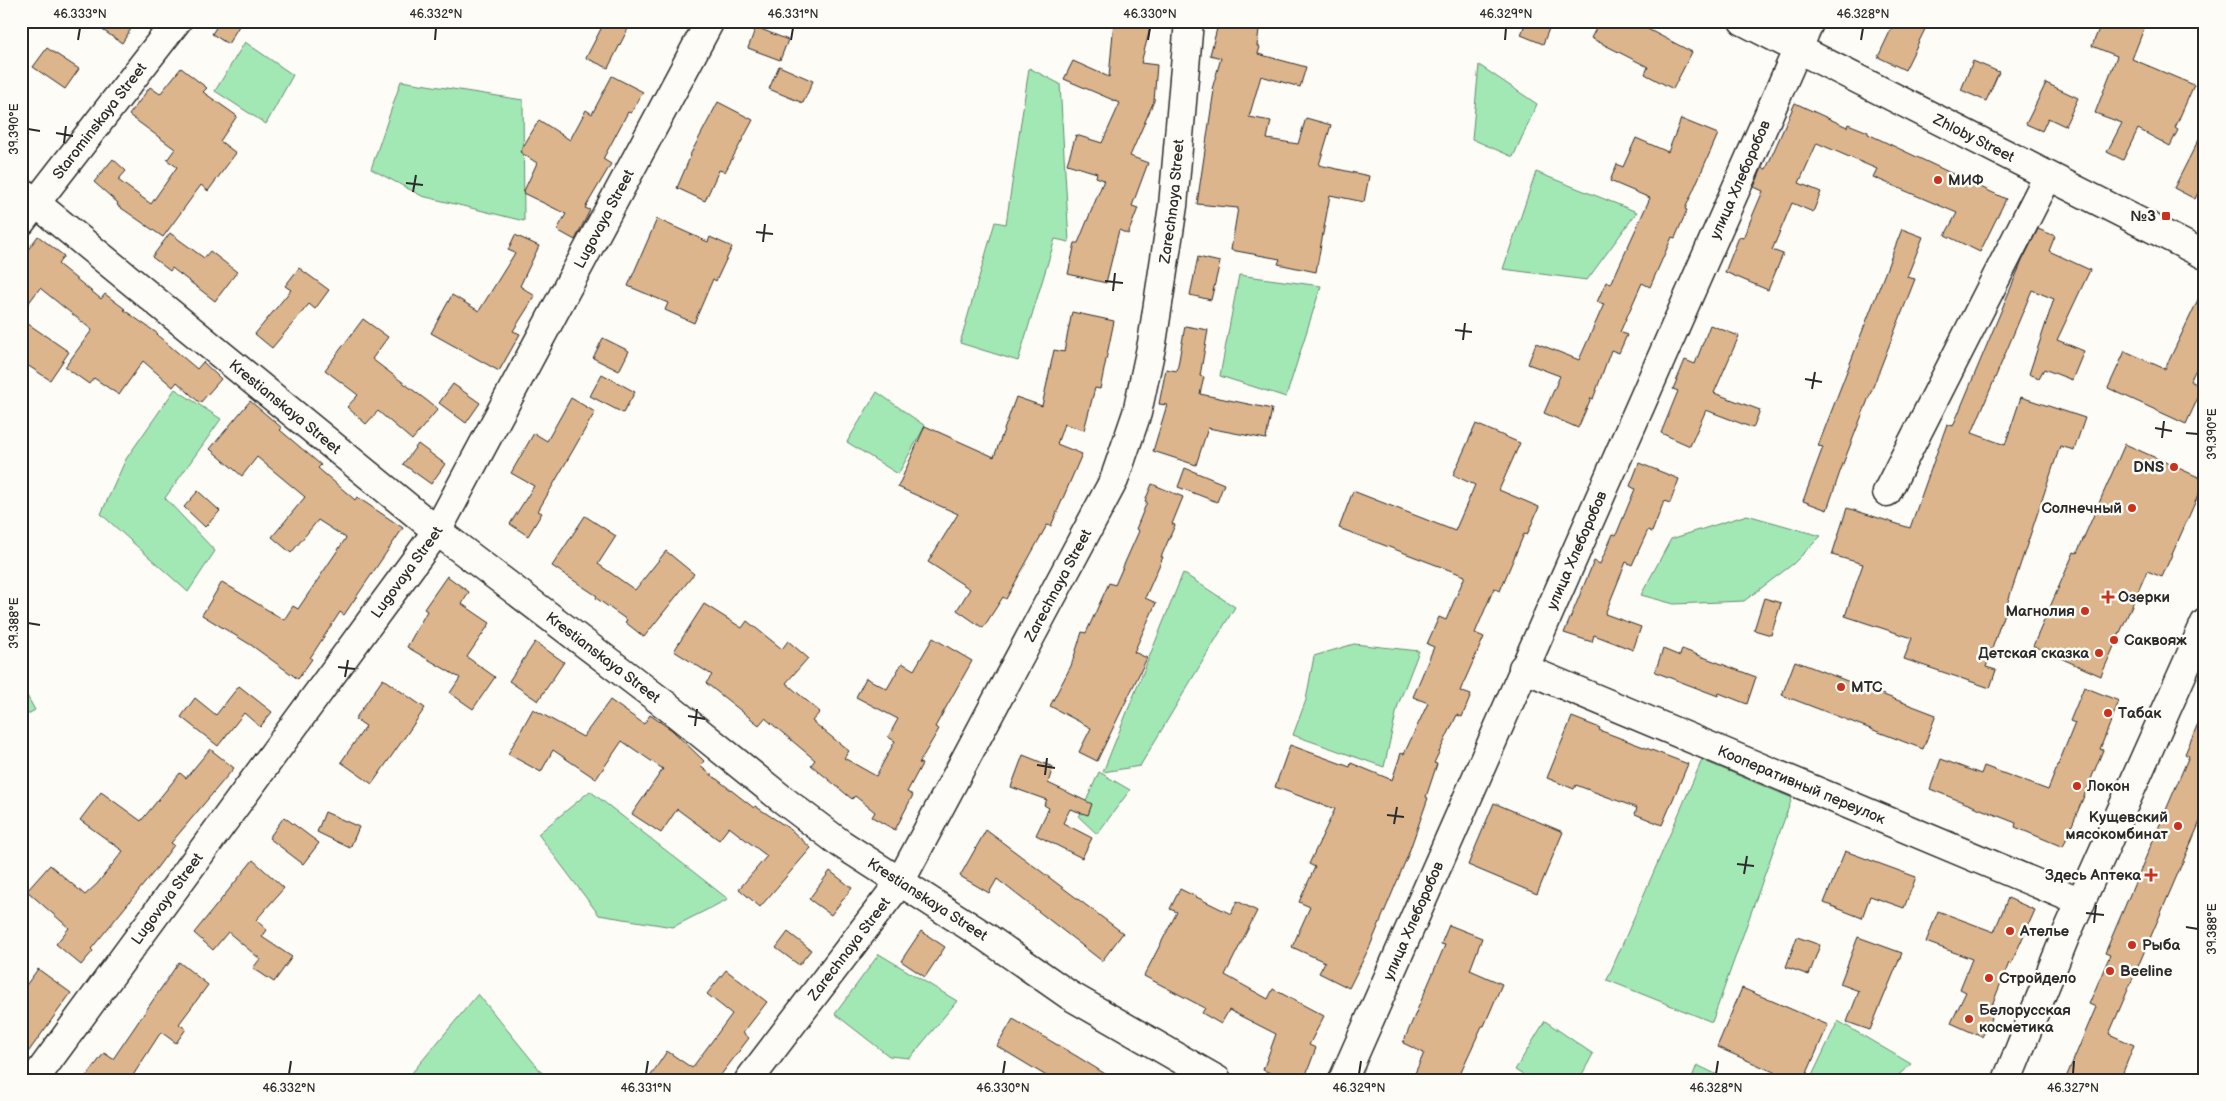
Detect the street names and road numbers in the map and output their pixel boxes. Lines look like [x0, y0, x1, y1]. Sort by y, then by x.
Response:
street label: Starominskaya Street [49, 59, 151, 183]
street label: Zhloby Street [1929, 110, 2018, 167]
street label: улица Хлеборобов [1706, 117, 1775, 242]
street label: Zarechnaya Street [1155, 138, 1189, 266]
street label: Lugovaya Street [570, 166, 639, 272]
street label: Krestianskaya Street [225, 356, 345, 459]
street label: улица Хлеборобов [1543, 488, 1612, 613]
street label: Lugovaya Street [367, 523, 448, 622]
street label: Zarechnaya Street [1020, 526, 1096, 646]
street label: Krestianskaya Street [542, 608, 664, 708]
street label: Кооперативный переулок [1715, 742, 1888, 829]
street label: Lugovaya Street [127, 849, 208, 949]
street label: Krestianskaya Street [864, 854, 991, 946]
street label: улица Хлеборобов [1379, 859, 1448, 983]
street label: Zarechnaya Street [803, 893, 895, 1005]

